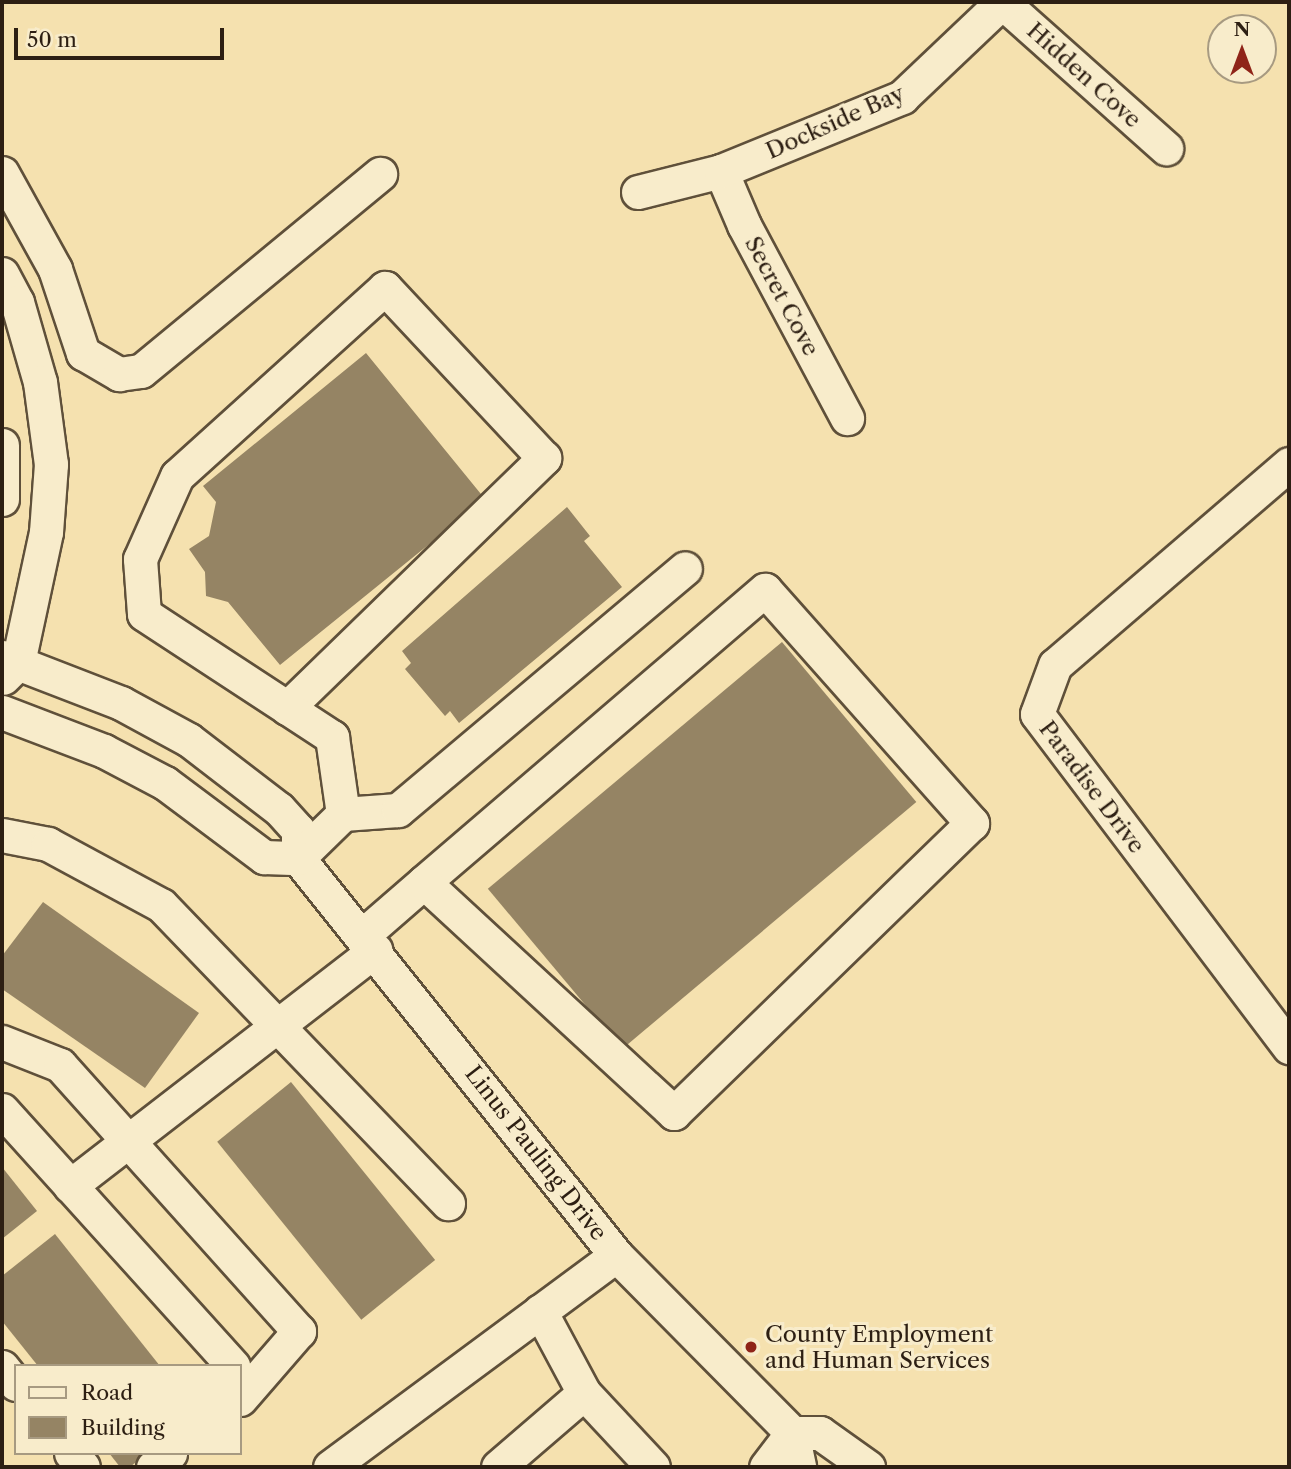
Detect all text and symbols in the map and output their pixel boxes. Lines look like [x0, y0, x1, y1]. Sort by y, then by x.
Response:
scale bar [18, 14, 228, 58]
north arrow [1207, 14, 1277, 84]
street label: Hidden Cove [1021, 17, 1147, 133]
text: N [1234, 18, 1250, 41]
text: 50 m [27, 27, 77, 52]
street label: Dockside Bay [762, 79, 908, 165]
street label: Secret Cove [739, 232, 825, 360]
street label: Paradise Drive [1033, 715, 1151, 859]
street label: Linus Pauling Drive [459, 1060, 613, 1246]
place label: County Employment and Human Services [765, 1320, 994, 1374]
marker: County Employment and Human Services [743, 1339, 759, 1355]
legend [14, 1364, 242, 1455]
text: Road [81, 1380, 133, 1405]
text: Building [81, 1415, 165, 1440]

